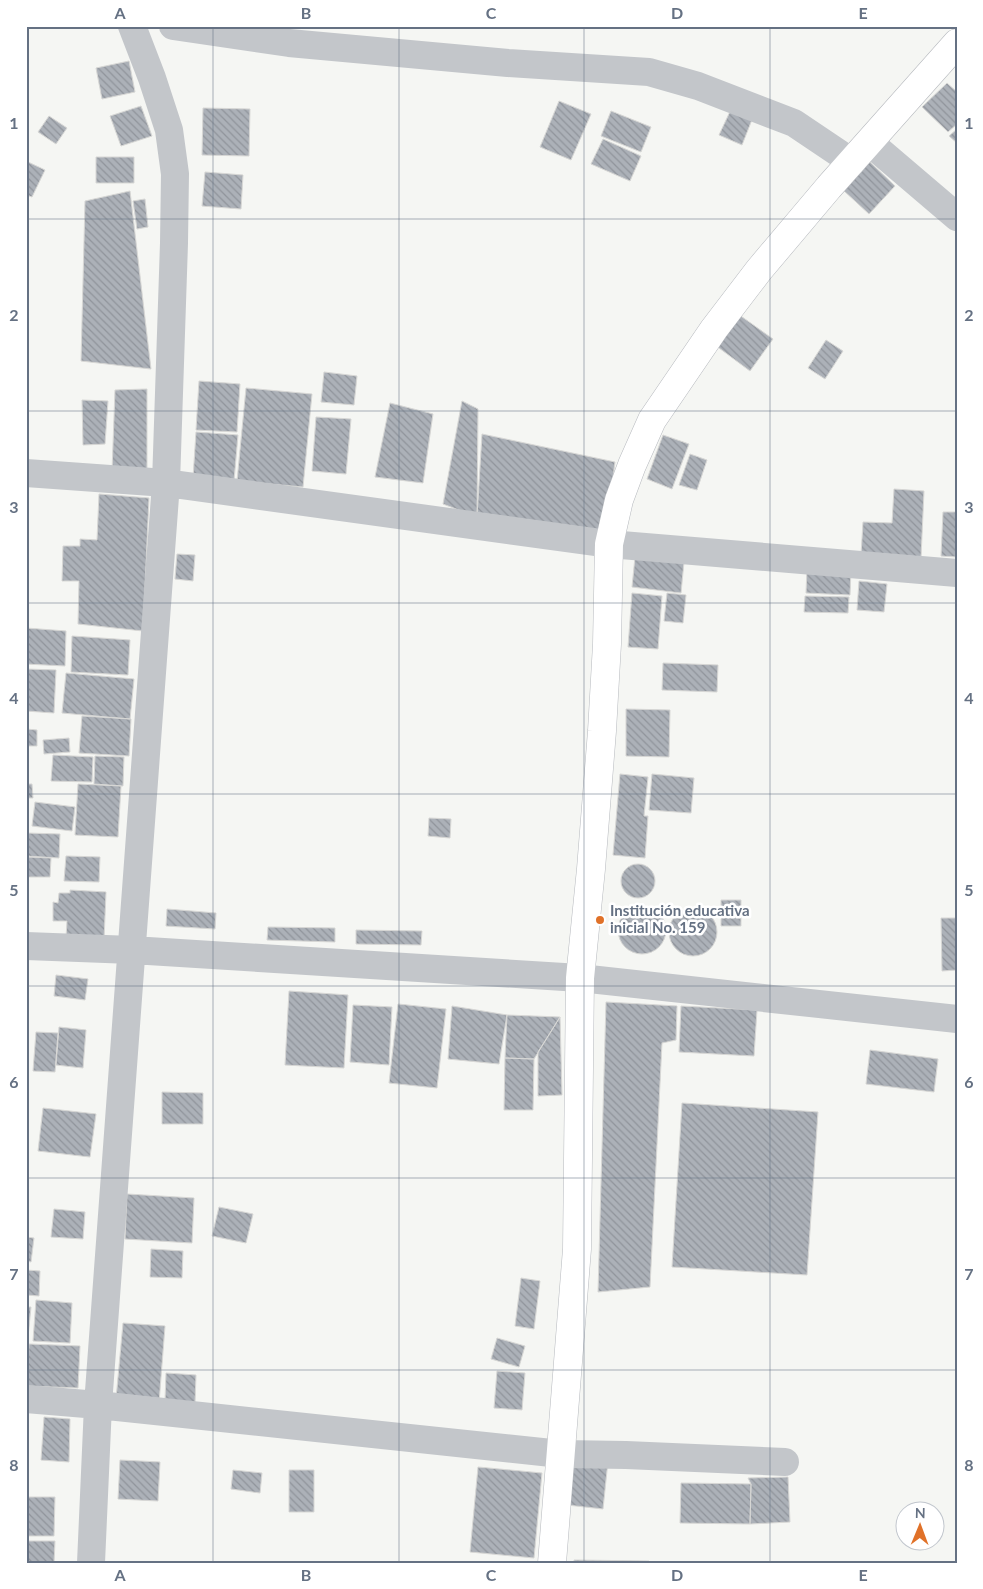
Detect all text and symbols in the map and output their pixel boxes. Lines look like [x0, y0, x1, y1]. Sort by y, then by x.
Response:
text: A [113, 3, 126, 22]
text: B [301, 3, 311, 22]
text: C [486, 3, 497, 22]
text: D [671, 3, 683, 22]
text: E [858, 3, 868, 22]
text: 1 [9, 113, 19, 132]
text: 1 [964, 113, 974, 132]
text: 2 [9, 305, 19, 324]
text: 2 [964, 305, 974, 324]
text: 3 [9, 497, 19, 516]
text: 3 [964, 497, 974, 516]
text: 4 [9, 688, 19, 707]
text: 4 [964, 688, 974, 707]
text: 5 [9, 880, 19, 899]
text: 5 [964, 880, 974, 899]
place label: Institución educativa inicial No. 159 [610, 901, 750, 936]
marker: Institución educativa inicial No. 159 [594, 914, 606, 926]
text: 6 [9, 1072, 19, 1091]
text: 6 [964, 1072, 974, 1091]
text: 7 [9, 1264, 19, 1283]
text: 7 [964, 1264, 974, 1283]
text: 8 [9, 1455, 19, 1474]
text: 8 [964, 1455, 974, 1474]
north arrow [896, 1502, 946, 1552]
text: N [915, 1504, 926, 1521]
text: A [113, 1565, 126, 1584]
text: B [301, 1565, 311, 1584]
text: C [486, 1565, 497, 1584]
text: D [671, 1565, 683, 1584]
text: E [858, 1565, 868, 1584]

